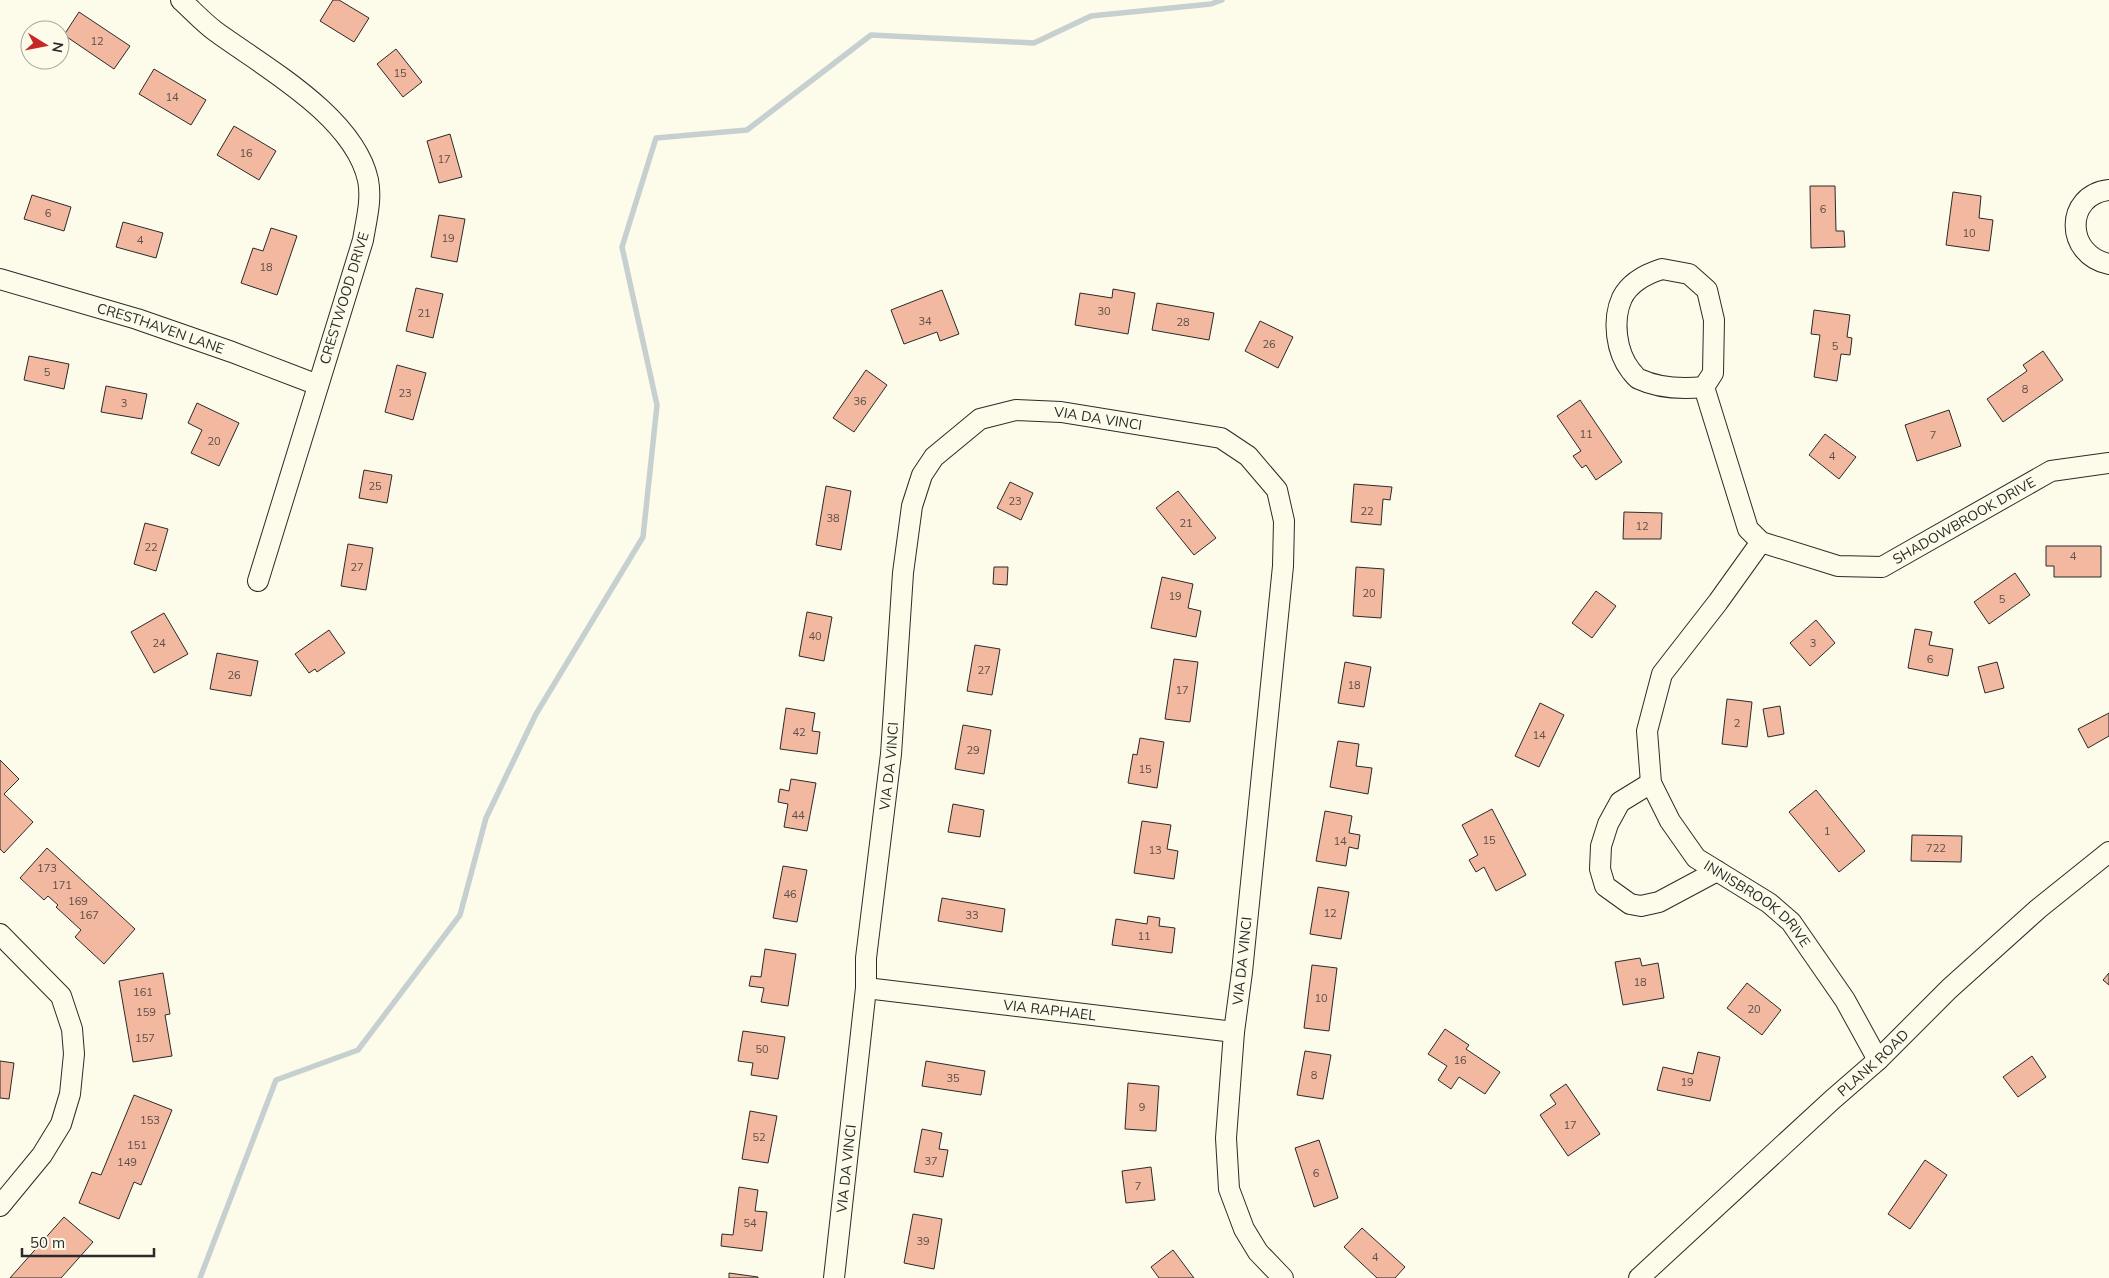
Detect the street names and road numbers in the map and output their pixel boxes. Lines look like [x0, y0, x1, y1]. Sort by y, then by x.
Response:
street label: CRESTWOOD DRIVE [315, 230, 373, 366]
street label: CRESTHAVEN LANE [95, 299, 227, 358]
street label: VIA DA VINCI [1054, 403, 1143, 434]
street label: SHADOWBROOK DRIVE [1889, 473, 2039, 568]
street label: VIA DA VINCI [875, 721, 902, 811]
street label: INNISBROOK DRIVE [1701, 856, 1815, 950]
street label: VIA DA VINCI [1228, 916, 1256, 1006]
street label: VIA RAPHAEL [1002, 995, 1097, 1024]
street label: PLANK ROAD [1834, 1025, 1913, 1100]
street label: VIA DA VINCI [832, 1124, 860, 1214]

